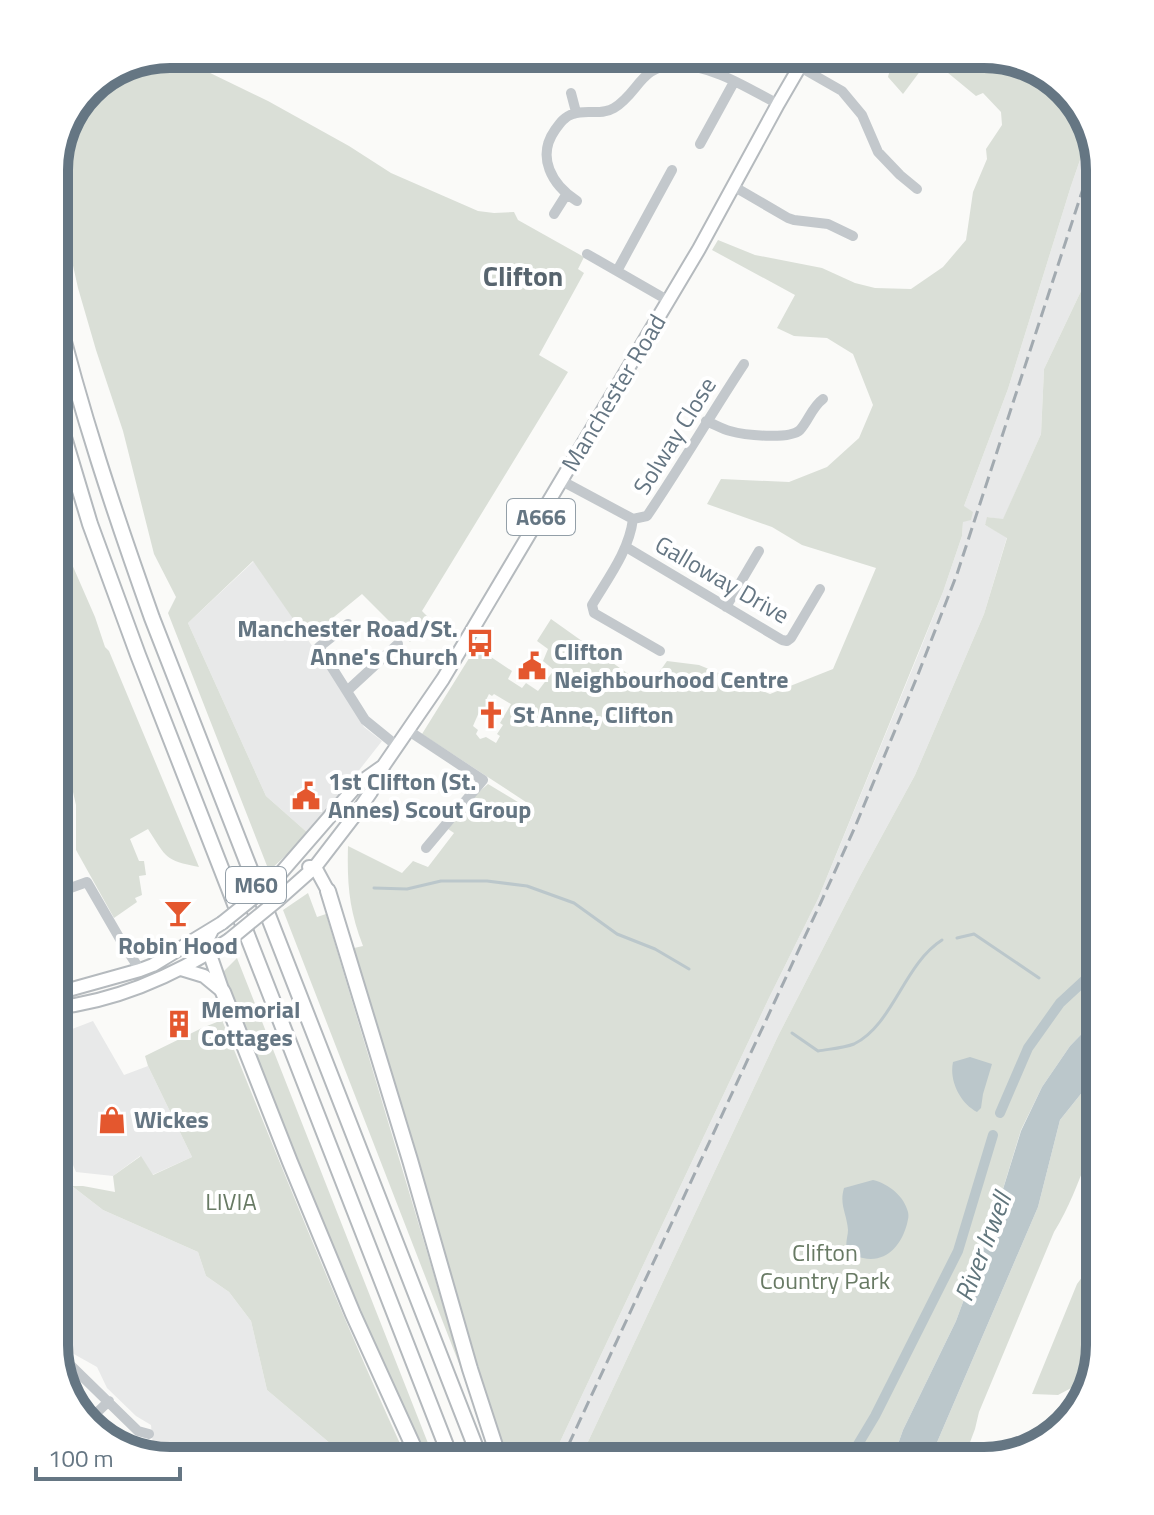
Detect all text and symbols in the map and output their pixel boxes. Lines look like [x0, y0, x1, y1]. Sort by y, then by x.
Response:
district label: Clifton [483, 254, 563, 297]
street label: Manchester Road [552, 307, 674, 478]
street label: Solway Close [624, 370, 725, 501]
road number: A666 [507, 499, 575, 535]
street label: Galloway Drive [649, 526, 796, 632]
place label: Manchester Road/St. Anne's Church [237, 610, 458, 674]
bus stop icon: Manchester Road/St. Anne's Church [465, 628, 495, 658]
place label: Clifton Neighbourhood Centre [554, 633, 789, 697]
public building icon: Clifton Neighbourhood Centre [517, 651, 547, 681]
place label: St Anne, Clifton [513, 696, 674, 732]
church icon: St Anne, Clifton [476, 700, 506, 730]
place label: 1st Clifton (St. Annes) Scout Group [328, 763, 531, 827]
public building icon: 1st Clifton (St. Annes) Scout Group [291, 781, 321, 811]
road number: M60 [226, 867, 286, 903]
bar icon: Robin Hood [163, 898, 193, 928]
place label: Robin Hood [118, 927, 238, 963]
place label: Memorial Cottages [201, 991, 300, 1055]
building icon: Memorial Cottages [164, 1009, 194, 1039]
place label: Wickes [134, 1101, 209, 1137]
shop icon: Wickes [97, 1105, 127, 1135]
park label: LIVIA [205, 1183, 257, 1219]
water label: River Irwell [944, 1184, 1022, 1307]
park label: Clifton Country Park [760, 1234, 891, 1298]
scale bar [36, 1431, 180, 1481]
text: 100 m [48, 1440, 114, 1476]

